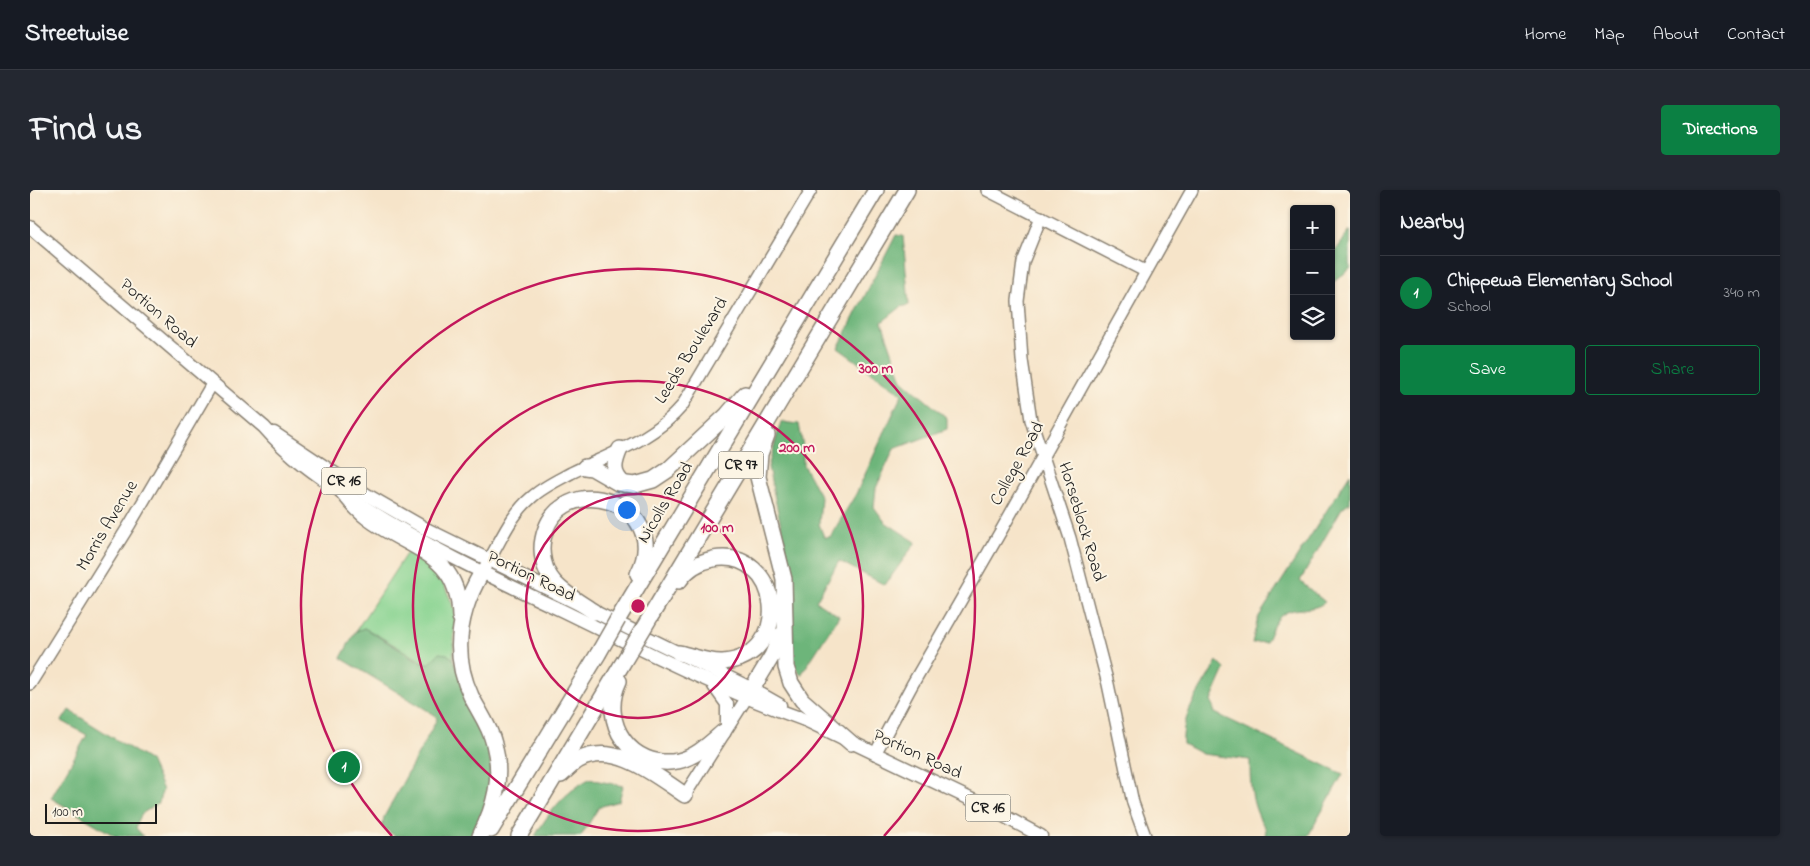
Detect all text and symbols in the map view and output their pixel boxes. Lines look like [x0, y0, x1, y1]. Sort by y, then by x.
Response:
text: Streetwise [25, 17, 129, 52]
text: Home [1525, 22, 1566, 48]
text: Map [1594, 22, 1625, 48]
text: About [1653, 22, 1699, 48]
text: Contact [1727, 22, 1785, 48]
text: Find us [30, 105, 142, 156]
button: Directions [1661, 105, 1780, 155]
map controls [1290, 205, 1335, 340]
button: + [1290, 205, 1335, 250]
text: Nearby [1400, 208, 1464, 238]
button: − [1290, 250, 1335, 295]
text: Chippewa Elementary School [1447, 268, 1672, 295]
street label: Portion Road [113, 273, 203, 355]
text: 1 [1413, 281, 1419, 305]
text: 340 m [1723, 281, 1760, 305]
street label: Leeds Boulevard [649, 292, 735, 410]
button: layers [1290, 295, 1335, 340]
text: School [1447, 295, 1491, 319]
button: Save [1400, 345, 1575, 395]
button: Share [1585, 345, 1760, 395]
text: 300 m [858, 358, 894, 380]
street label: College Road [984, 417, 1053, 511]
text: 200 m [778, 437, 815, 459]
road number: CR 97 [718, 452, 764, 478]
street label: Nicolls Road [631, 457, 701, 549]
street label: Horseblock Road [1051, 459, 1111, 585]
road number: CR 16 [322, 468, 366, 494]
street label: Morris Avenue [71, 475, 146, 576]
your location [614, 497, 640, 523]
text: 100 m [700, 517, 734, 539]
street label: Portion Road [482, 544, 580, 610]
centre of rings [629, 597, 647, 615]
street label: Portion Road [868, 723, 966, 787]
pin: 1 [328, 748, 360, 786]
road number: CR 16 [966, 794, 1010, 822]
scale bar [45, 801, 158, 824]
text: 100 m [52, 802, 83, 823]

